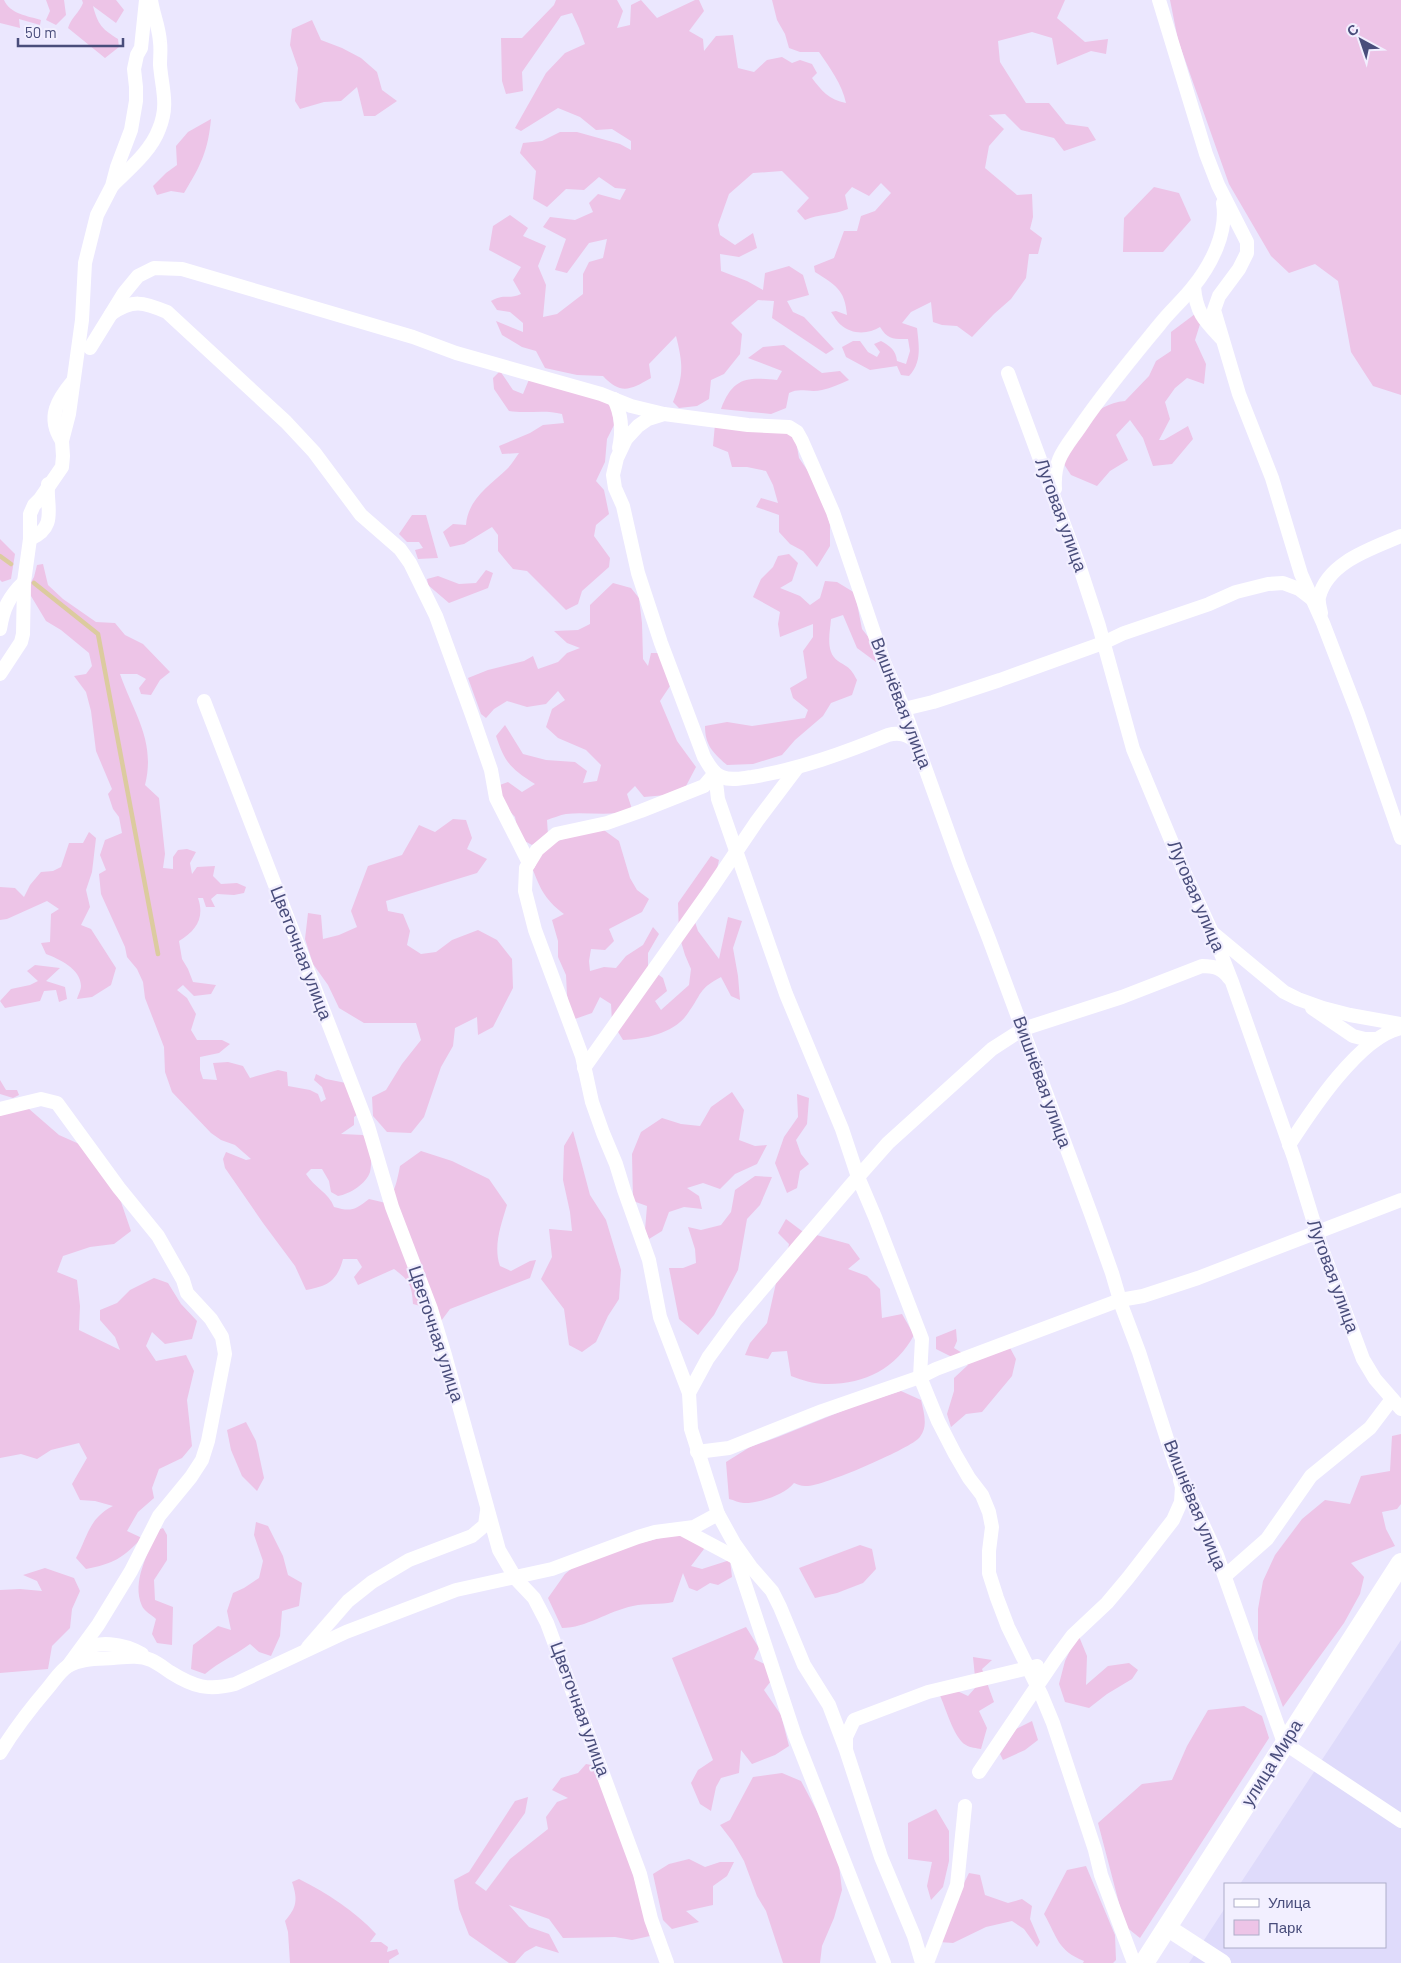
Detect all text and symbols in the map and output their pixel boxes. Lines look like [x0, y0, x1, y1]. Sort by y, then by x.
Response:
scale bar [18, 15, 122, 47]
north arrow [1336, 15, 1386, 65]
text: С [1343, 20, 1362, 39]
text: 50 m [25, 23, 57, 41]
street label: Луговая улица [1031, 455, 1093, 575]
street label: Вишнёвая улица [867, 634, 937, 772]
street label: Луговая улица [1163, 836, 1231, 956]
street label: Цветочная улица [266, 882, 338, 1024]
street label: Вишнёвая улица [1009, 1013, 1077, 1151]
street label: Луговая улица [1303, 1216, 1365, 1336]
street label: Цветочная улица [405, 1263, 470, 1406]
street label: Вишнёвая улица [1160, 1436, 1232, 1574]
street label: Цветочная улица [546, 1638, 616, 1780]
street label: улица Мира [1236, 1714, 1307, 1810]
legend [1224, 1883, 1386, 1948]
text: Улица [1268, 1893, 1311, 1911]
text: Парк [1268, 1918, 1302, 1936]

